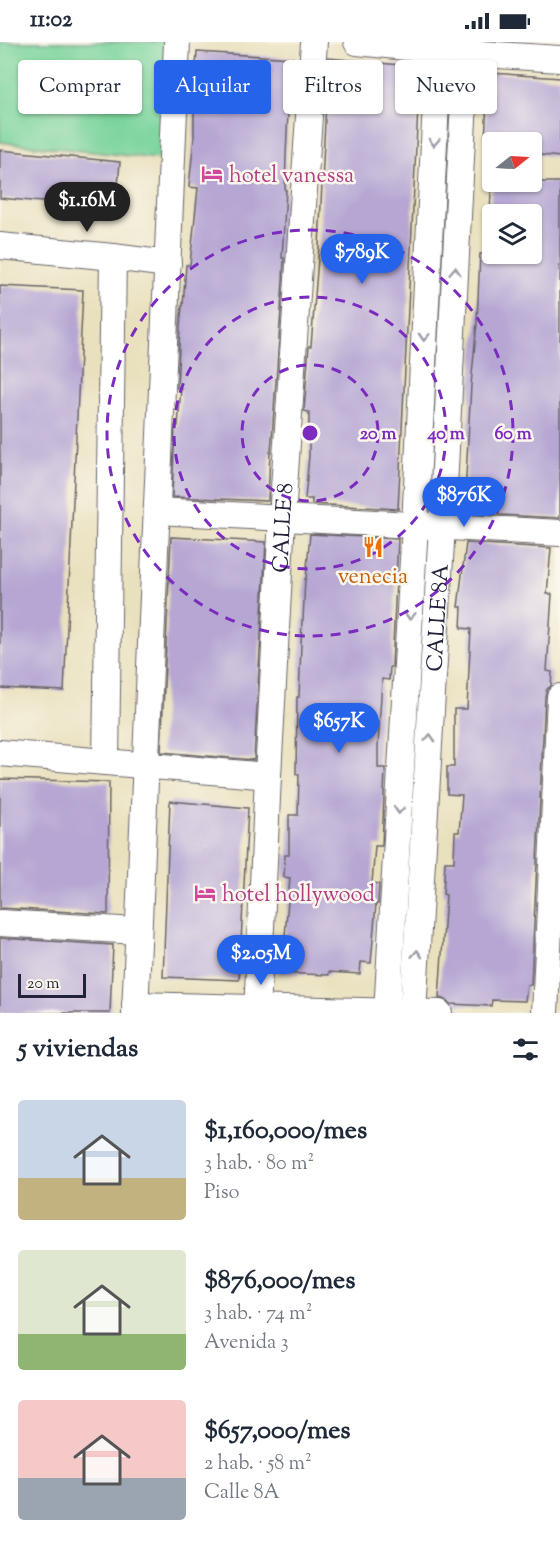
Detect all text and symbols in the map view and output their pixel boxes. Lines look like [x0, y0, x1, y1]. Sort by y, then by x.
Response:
text: 11:02 [30, 5, 72, 37]
chip: Comprar [18, 60, 142, 114]
chip: Alquilar [154, 60, 271, 114]
chip: Filtros [283, 60, 383, 114]
chip: Nuevo [395, 60, 497, 114]
north arrow [482, 132, 542, 192]
map controls [482, 132, 542, 264]
one-way arrow [428, 138, 441, 147]
place label: hotel vanessa [229, 161, 354, 193]
hotel icon: hotel vanessa [200, 162, 224, 186]
pin: $1.16M [38, 182, 136, 233]
text: $1.16M [58, 187, 116, 216]
button: layers [482, 204, 542, 264]
pin: $789K [320, 234, 404, 285]
text: $789K [335, 239, 389, 268]
one-way arrow [449, 266, 462, 275]
one-way arrow [418, 333, 431, 342]
text: 20 m [360, 422, 396, 448]
text: 40 m [426, 422, 465, 448]
text: 60 m [494, 422, 532, 448]
centre of rings [300, 423, 320, 443]
pin: $876K [422, 477, 506, 528]
street label: CALLE 8 [266, 482, 303, 574]
text: $876K [436, 482, 492, 511]
restaurant icon: venecia [361, 535, 385, 559]
place label: venecia [338, 562, 408, 594]
street label: CALLE 8A [420, 563, 459, 673]
one-way arrow [404, 611, 417, 620]
pin: $657K [297, 703, 381, 754]
text: $657K [313, 708, 365, 737]
one-way arrow [423, 733, 436, 742]
one-way arrow [392, 806, 405, 815]
place label: hotel hollywood [222, 880, 375, 912]
hotel icon: hotel hollywood [193, 881, 217, 905]
pin: $2.05M [212, 935, 310, 986]
text: $2.05M [231, 940, 291, 969]
one-way arrow [410, 949, 423, 958]
scale bar [18, 971, 86, 998]
text: 20 m [27, 973, 60, 996]
text: 5 viviendas [18, 1031, 138, 1068]
icon: filters [509, 1033, 542, 1066]
text: $1,160,000/mes [204, 1113, 367, 1150]
icon: home [66, 1124, 138, 1196]
text: 3 hab. · 80 m² [204, 1150, 314, 1179]
text: Piso [204, 1179, 239, 1208]
text: $876,000/mes [204, 1263, 355, 1300]
icon: home [66, 1274, 138, 1346]
text: 3 hab. · 74 m² [204, 1300, 312, 1329]
text: Avenida 3 [204, 1329, 289, 1358]
text: $657,000/mes [204, 1413, 351, 1450]
icon: home [66, 1424, 138, 1496]
text: 2 hab. · 58 m² [204, 1450, 312, 1479]
text: Calle 8A [204, 1479, 280, 1508]

